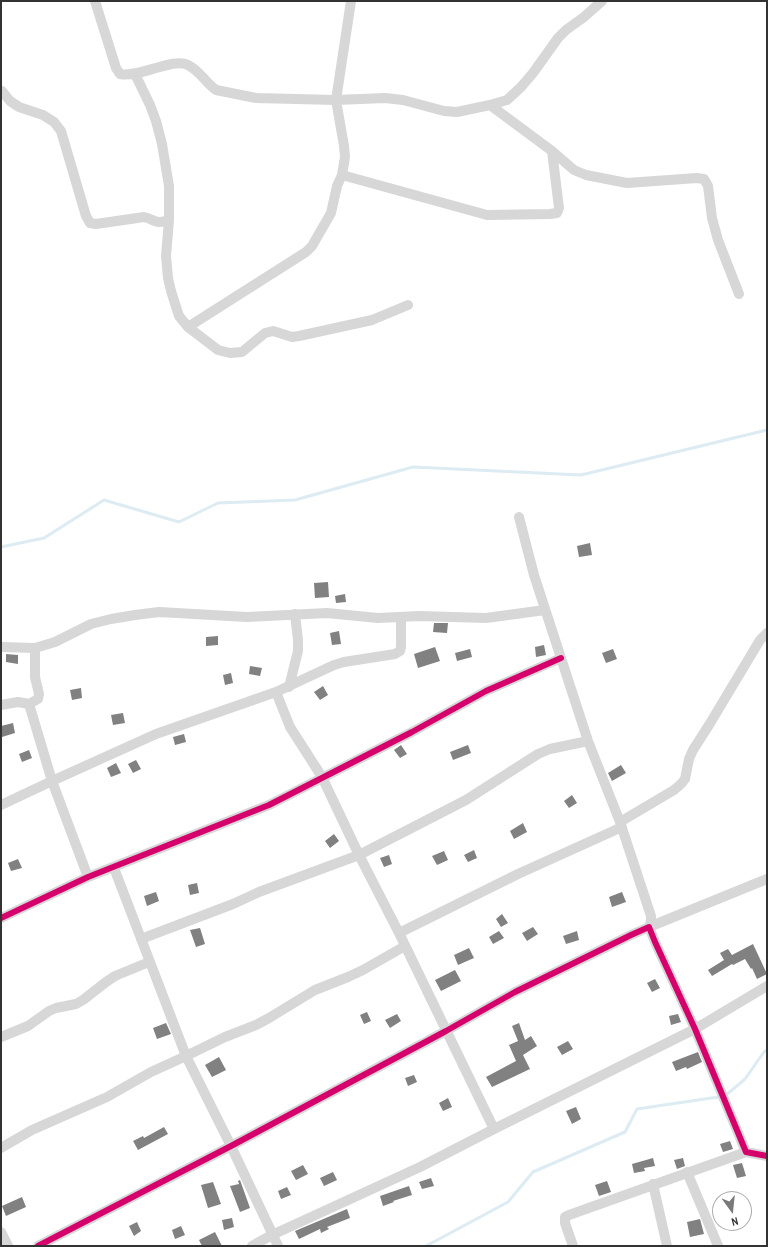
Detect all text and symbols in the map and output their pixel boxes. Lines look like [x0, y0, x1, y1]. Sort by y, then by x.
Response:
north arrow [712, 1191, 752, 1231]
text: N [730, 1214, 740, 1229]

